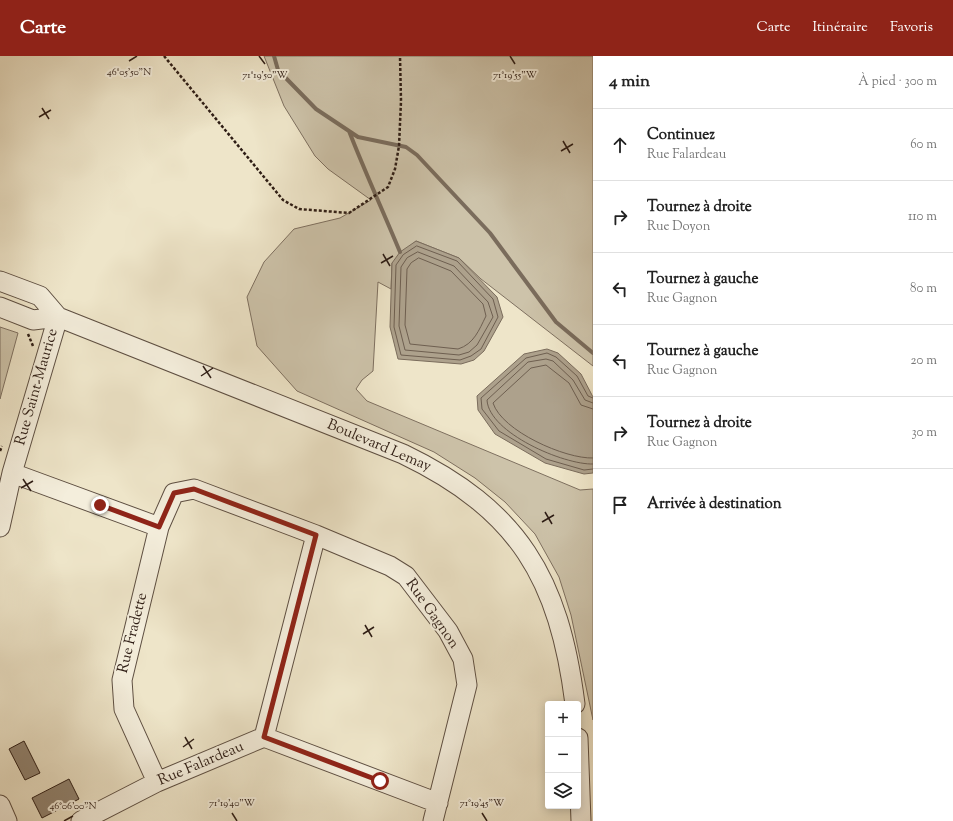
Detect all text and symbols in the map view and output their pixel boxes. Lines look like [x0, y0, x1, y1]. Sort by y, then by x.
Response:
text: Carte [20, 15, 66, 42]
text: Carte [757, 18, 790, 38]
text: Itinéraire [812, 18, 868, 38]
text: Favoris [890, 18, 933, 38]
text: 46°05'50"N [107, 65, 151, 80]
text: 71°19'50"W [242, 68, 288, 83]
text: 71°19'55"W [493, 68, 537, 83]
text: 4 min [609, 70, 650, 94]
text: À pied · 300 m [858, 73, 937, 91]
text: Continuez [647, 125, 715, 146]
icon: ahead [609, 134, 631, 156]
text: 60 m [910, 136, 937, 154]
text: Rue Falardeau [647, 146, 726, 164]
text: Tournez à droite [647, 197, 752, 218]
icon: right [609, 206, 631, 228]
text: 110 m [908, 208, 937, 226]
text: Rue Doyon [647, 218, 710, 236]
text: Tournez à gauche [647, 269, 758, 290]
icon: left [609, 278, 631, 300]
text: 80 m [910, 280, 937, 298]
text: Rue Gagnon [647, 290, 717, 308]
street label: Rue Saint-Maurice [10, 326, 64, 448]
text: Tournez à gauche [647, 341, 758, 362]
icon: left [609, 350, 631, 372]
text: 20 m [911, 352, 937, 370]
text: Rue Gagnon [647, 362, 717, 380]
text: Tournez à droite [647, 413, 752, 434]
street label: Boulevard Lemay [324, 415, 435, 478]
icon: right [609, 422, 631, 444]
text: 30 m [911, 424, 937, 442]
text: Rue Gagnon [647, 434, 717, 452]
icon: arrive [609, 494, 631, 516]
text: Arrivée à destination [647, 494, 782, 515]
route end [91, 496, 109, 514]
street label: Rue Gagnon [400, 575, 464, 653]
street label: Rue Fradette [113, 591, 153, 675]
map controls [545, 701, 581, 809]
button: + [545, 701, 581, 737]
street label: Rue Falardeau [155, 736, 247, 792]
button: − [545, 737, 581, 773]
route start [371, 772, 389, 790]
button: layers [545, 773, 581, 809]
text: 71°19'40"W [209, 796, 255, 811]
text: 71°19'45"W [460, 796, 504, 811]
text: 46°06'00"N [49, 799, 97, 814]

